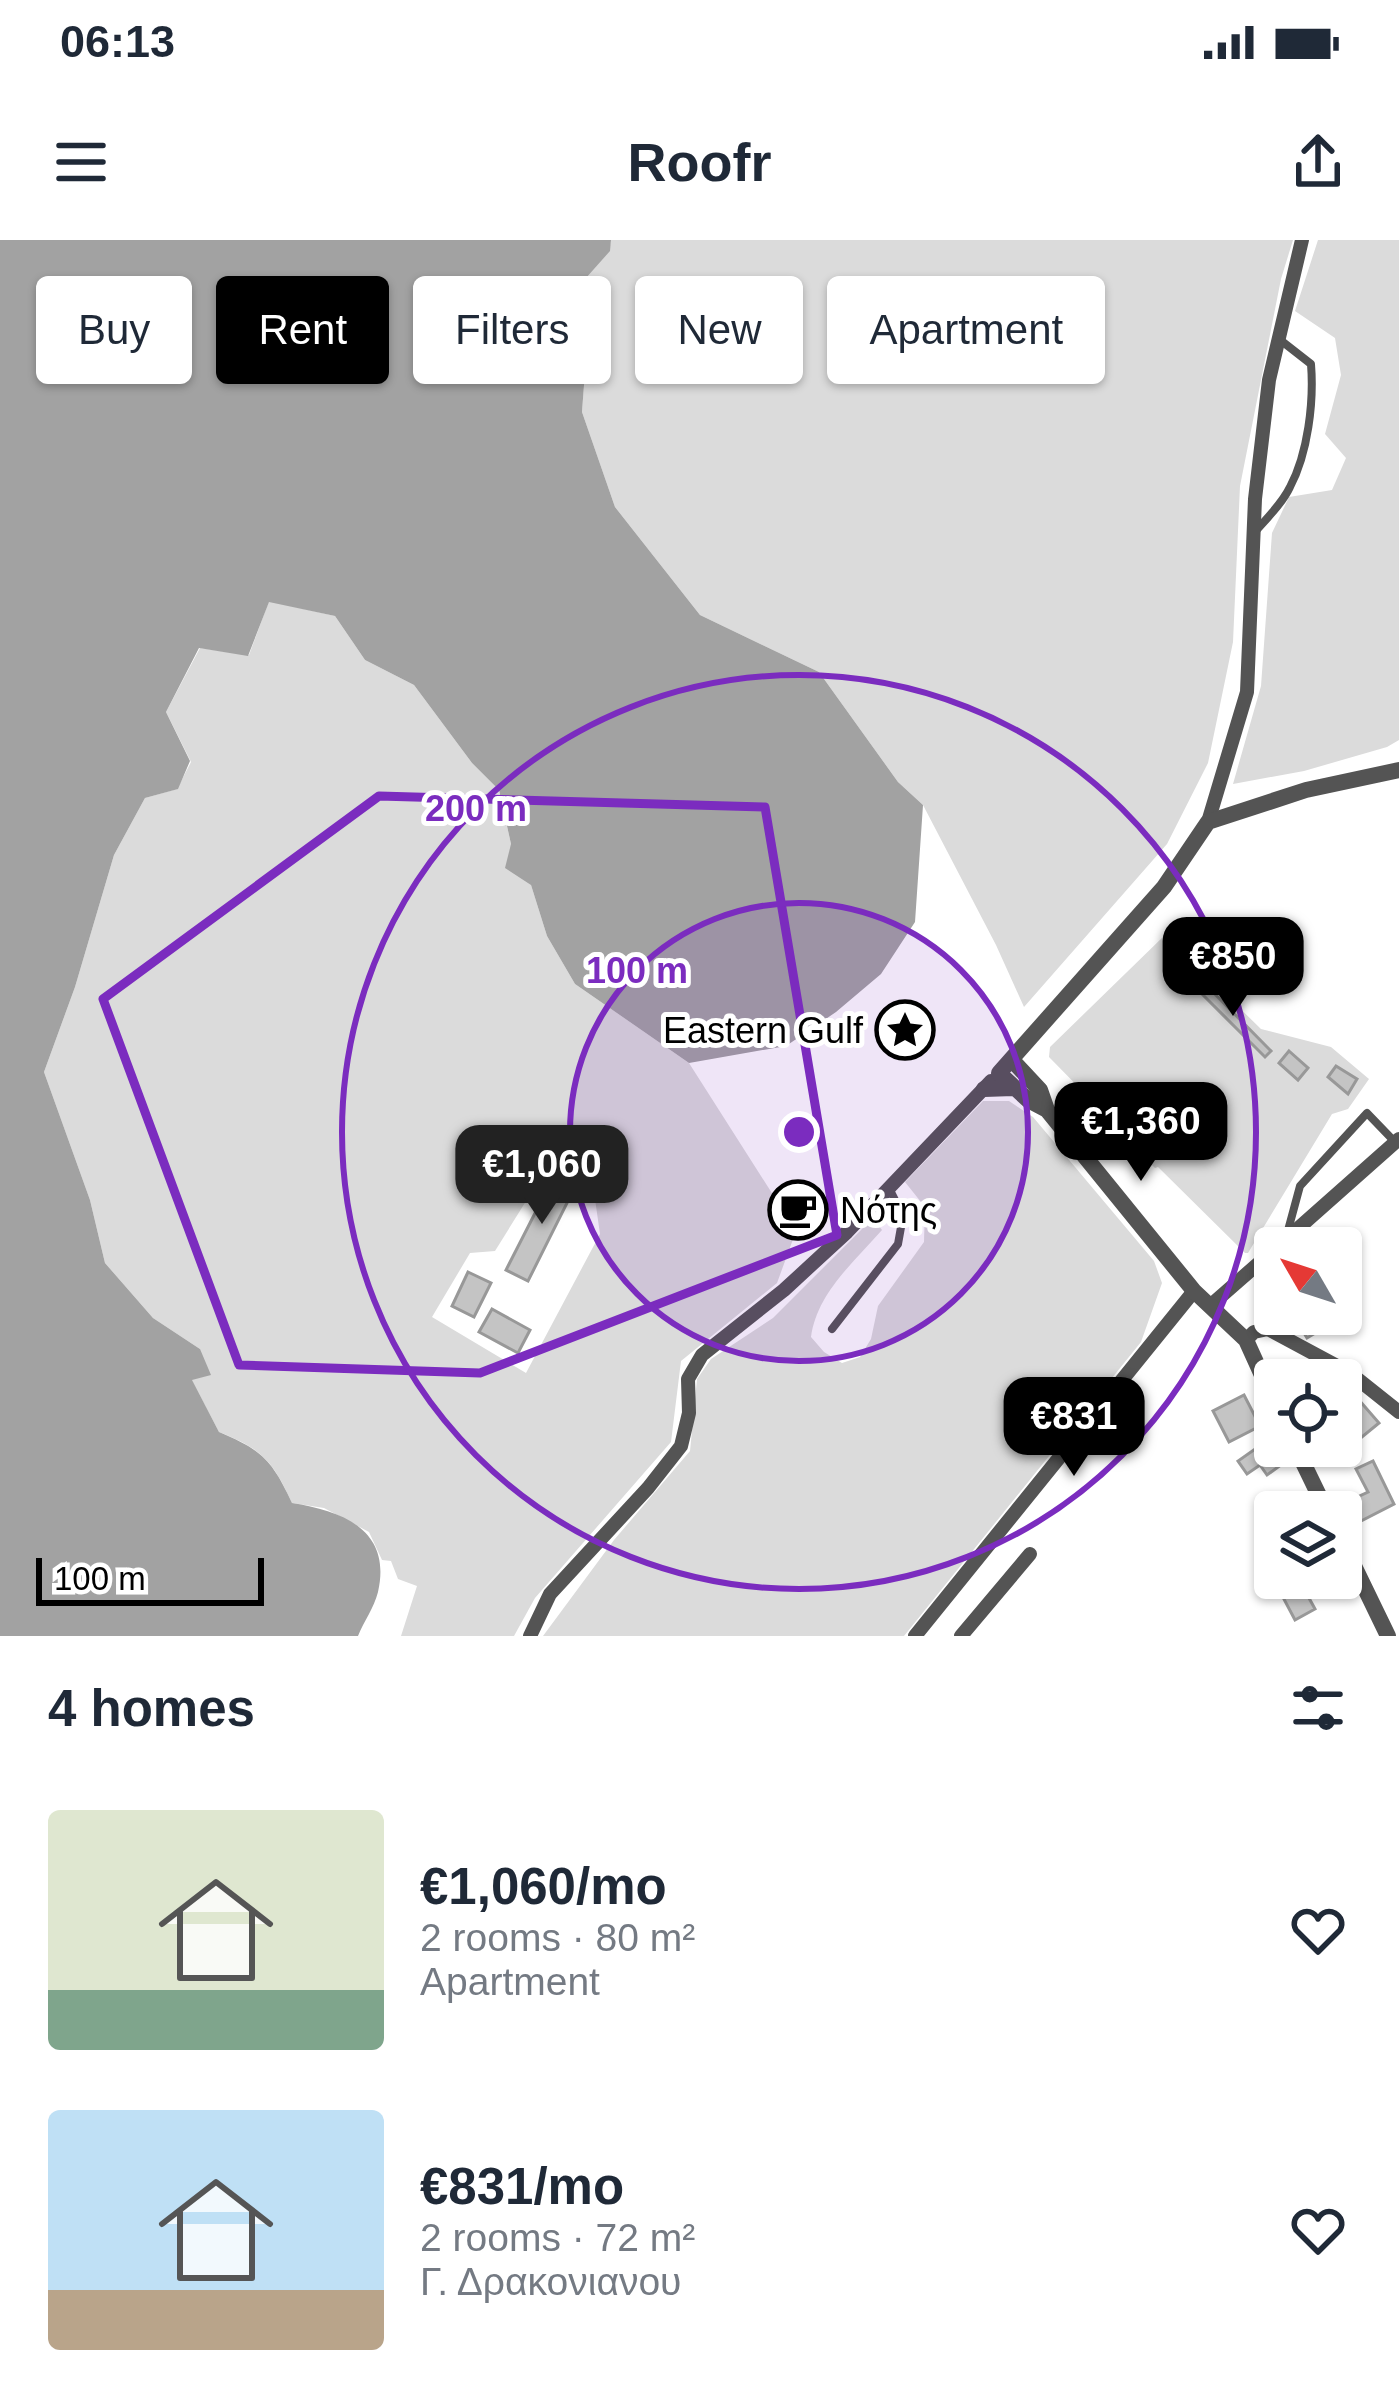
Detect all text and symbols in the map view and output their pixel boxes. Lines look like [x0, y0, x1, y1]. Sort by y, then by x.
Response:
text: 06:13 [60, 16, 175, 67]
icon: menu [48, 129, 114, 195]
icon: share [1285, 129, 1351, 195]
text: Roofr [628, 132, 771, 192]
chip: Buy [36, 276, 192, 384]
chip: Rent [216, 276, 389, 384]
chip: Filters [413, 276, 611, 384]
chip: New [635, 276, 803, 384]
chip: Apartment [827, 276, 1105, 384]
text: 200 m [425, 788, 527, 829]
pin: €850 [1162, 917, 1304, 1019]
text: €850 [1190, 934, 1276, 977]
text: 100 m [586, 950, 688, 991]
place icon: Eastern Gulf [874, 999, 936, 1061]
place label: Eastern Gulf [663, 1010, 864, 1051]
pin: €1,360 [1043, 1082, 1239, 1184]
text: €1,360 [1081, 1099, 1201, 1142]
centre of rings [778, 1111, 820, 1153]
pin: €1,060 [444, 1125, 640, 1227]
text: €1,060 [482, 1142, 602, 1185]
cafe icon: Νότης [767, 1179, 829, 1241]
place label: Νότης [840, 1190, 937, 1231]
north arrow [1254, 1227, 1362, 1335]
map controls [1254, 1227, 1362, 1599]
button: locate [1254, 1359, 1362, 1467]
pin: €831 [1003, 1377, 1145, 1479]
text: €831 [1031, 1394, 1117, 1437]
button: layers [1254, 1491, 1362, 1599]
scale bar [36, 1552, 264, 1605]
text: 100 m [54, 1560, 146, 1597]
icon: filters [1285, 1675, 1351, 1741]
text: 4 homes [48, 1680, 255, 1737]
icon: home [144, 1858, 288, 2002]
text: €1,060/mo [420, 1858, 667, 1915]
icon: heart [1285, 1897, 1351, 1963]
text: 2 rooms · 80 m² [420, 1916, 695, 1959]
text: Apartment [420, 1960, 600, 2003]
icon: home [144, 2158, 288, 2302]
text: €831/mo [420, 2158, 624, 2215]
icon: heart [1285, 2197, 1351, 2263]
text: 2 rooms · 72 m² [420, 2216, 695, 2259]
text: Γ. Δρακονιανου [420, 2260, 681, 2303]

